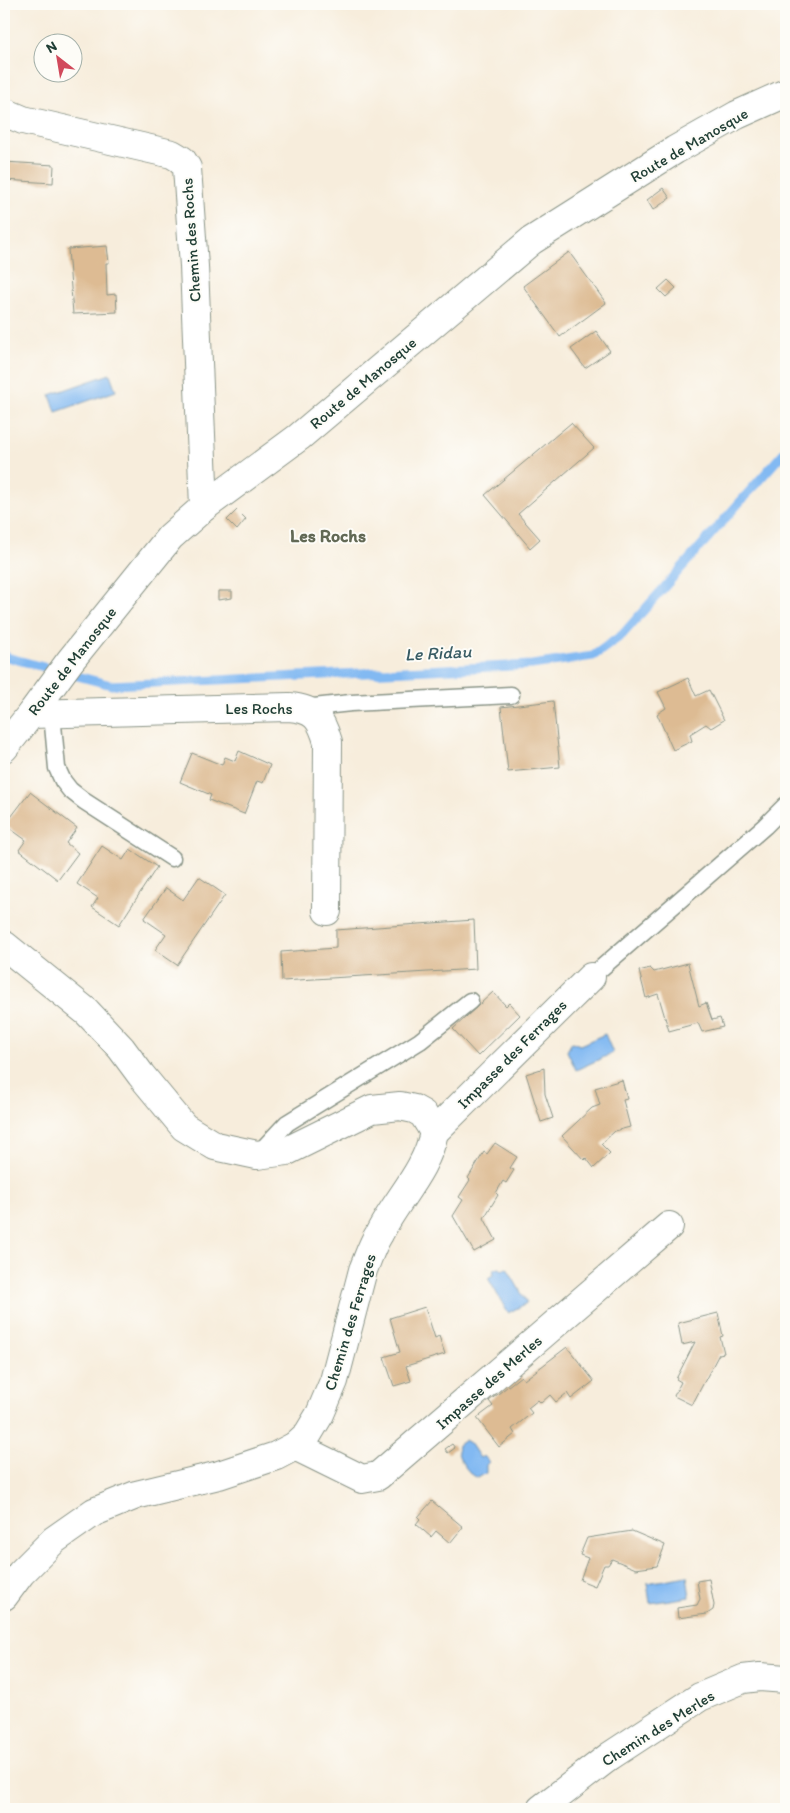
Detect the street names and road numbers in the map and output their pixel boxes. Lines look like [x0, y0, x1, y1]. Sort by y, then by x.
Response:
street label: Route de Manosque [627, 104, 751, 186]
street label: Chemin des Rochs [177, 177, 205, 303]
street label: Route de Manosque [306, 333, 420, 433]
street label: Route de Manosque [24, 603, 120, 719]
street label: Les Rochs [225, 699, 293, 718]
street label: Impasse des Ferrages [453, 995, 571, 1113]
street label: Chemin des Ferrages [320, 1251, 380, 1393]
street label: Impasse des Merles [432, 1331, 546, 1433]
street label: Chemin des Merles [598, 1686, 718, 1770]

